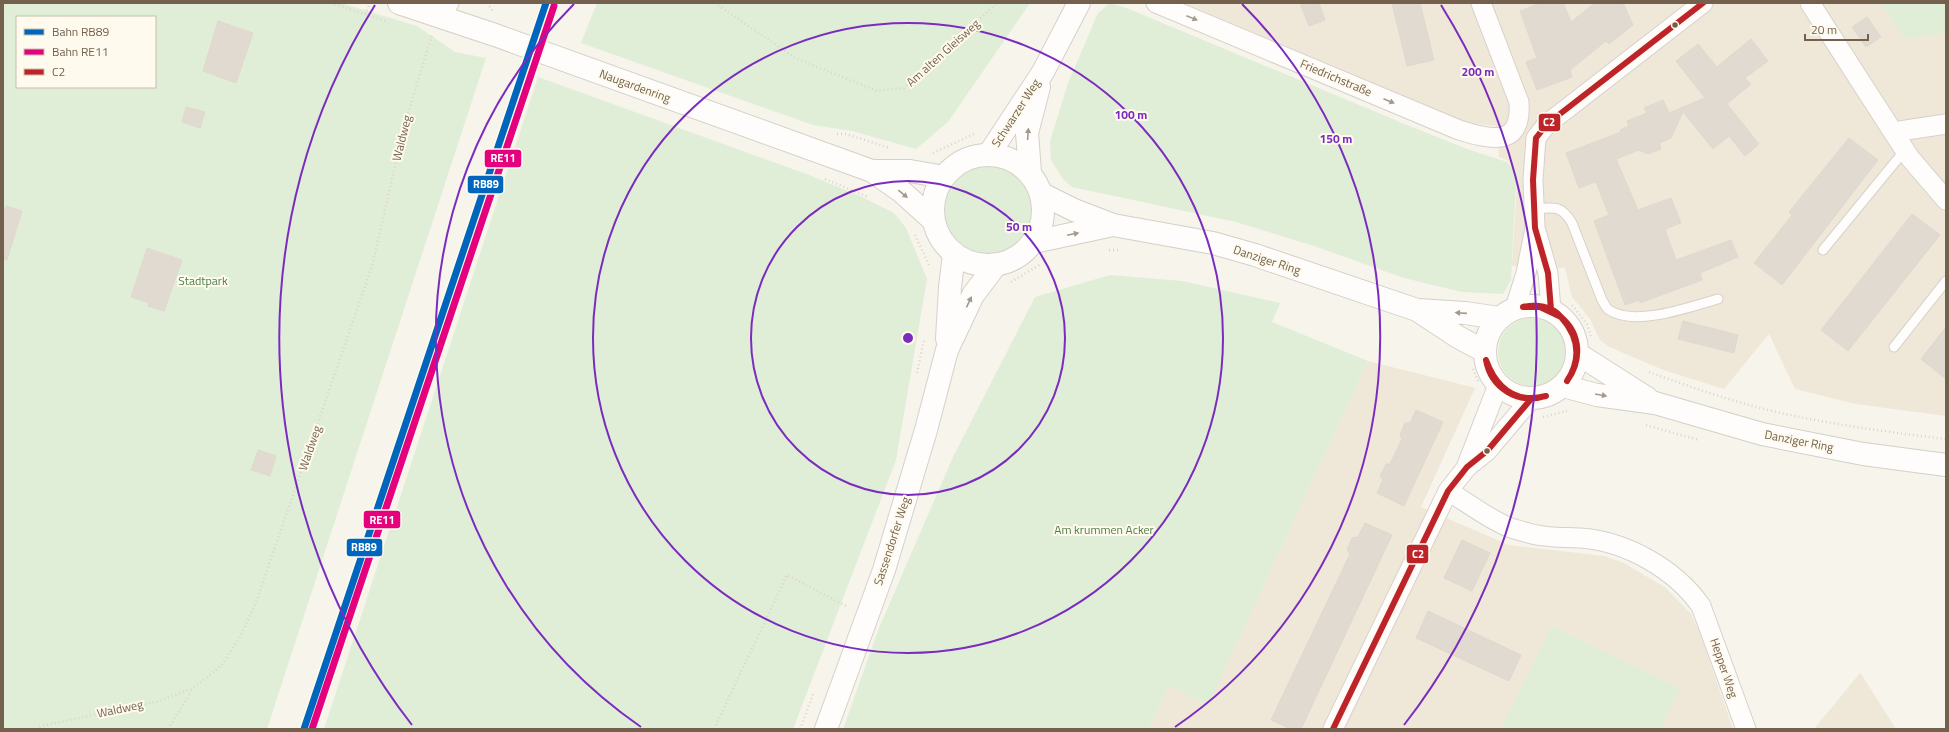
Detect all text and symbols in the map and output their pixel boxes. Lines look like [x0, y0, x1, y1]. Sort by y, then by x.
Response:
street label: Am alten Gleisweg [902, 14, 984, 91]
one-way arrow [1187, 15, 1199, 21]
legend [16, 16, 156, 88]
scale bar [1805, 16, 1868, 42]
unlabelled marker [1670, 20, 1680, 30]
text: 20 m [1811, 20, 1837, 39]
text: Bahn RB89 [52, 22, 109, 41]
text: Bahn RE11 [52, 42, 108, 61]
street label: Friedrichstraße [1297, 54, 1375, 101]
text: C2 [52, 62, 65, 81]
text: 200 m [1462, 62, 1494, 81]
street label: Naugardenring [597, 64, 674, 107]
street label: Schwarzer Weg [986, 75, 1045, 151]
one-way arrow [1384, 98, 1396, 104]
text: 100 m [1115, 105, 1147, 124]
street label: Waldweg [387, 113, 416, 163]
line badge: C2 [1538, 113, 1561, 132]
text: C2 [1543, 114, 1555, 130]
one-way arrow [1025, 127, 1032, 140]
text: 150 m [1320, 129, 1352, 148]
line badge: RE11 [484, 149, 522, 168]
text: RE11 [490, 150, 516, 166]
line badge: RB89 [467, 175, 504, 194]
text: RB89 [473, 176, 499, 192]
one-way arrow [898, 189, 908, 198]
text: 50 m [1006, 217, 1032, 236]
one-way arrow [1066, 231, 1079, 237]
street label: Danziger Ring [1231, 240, 1303, 279]
park label: Stadtpark [178, 271, 228, 290]
one-way arrow [966, 296, 972, 307]
one-way arrow [1455, 310, 1467, 317]
centre of rings [901, 331, 915, 345]
one-way arrow [1595, 392, 1607, 398]
street label: Waldweg [293, 423, 326, 473]
street label: Danziger Ring [1763, 425, 1835, 457]
unlabelled marker [1482, 446, 1492, 456]
street label: Sassendorfer Weg [868, 494, 915, 588]
line badge: RE11 [363, 510, 401, 529]
text: RE11 [369, 512, 395, 528]
park label: Am krummen Acker [1054, 520, 1154, 539]
line badge: RB89 [346, 538, 383, 557]
text: RB89 [351, 539, 377, 555]
line badge: C2 [1406, 544, 1429, 564]
text: C2 [1412, 546, 1424, 562]
street label: Hepper Weg [1705, 635, 1744, 700]
street label: Waldweg [95, 694, 145, 723]

